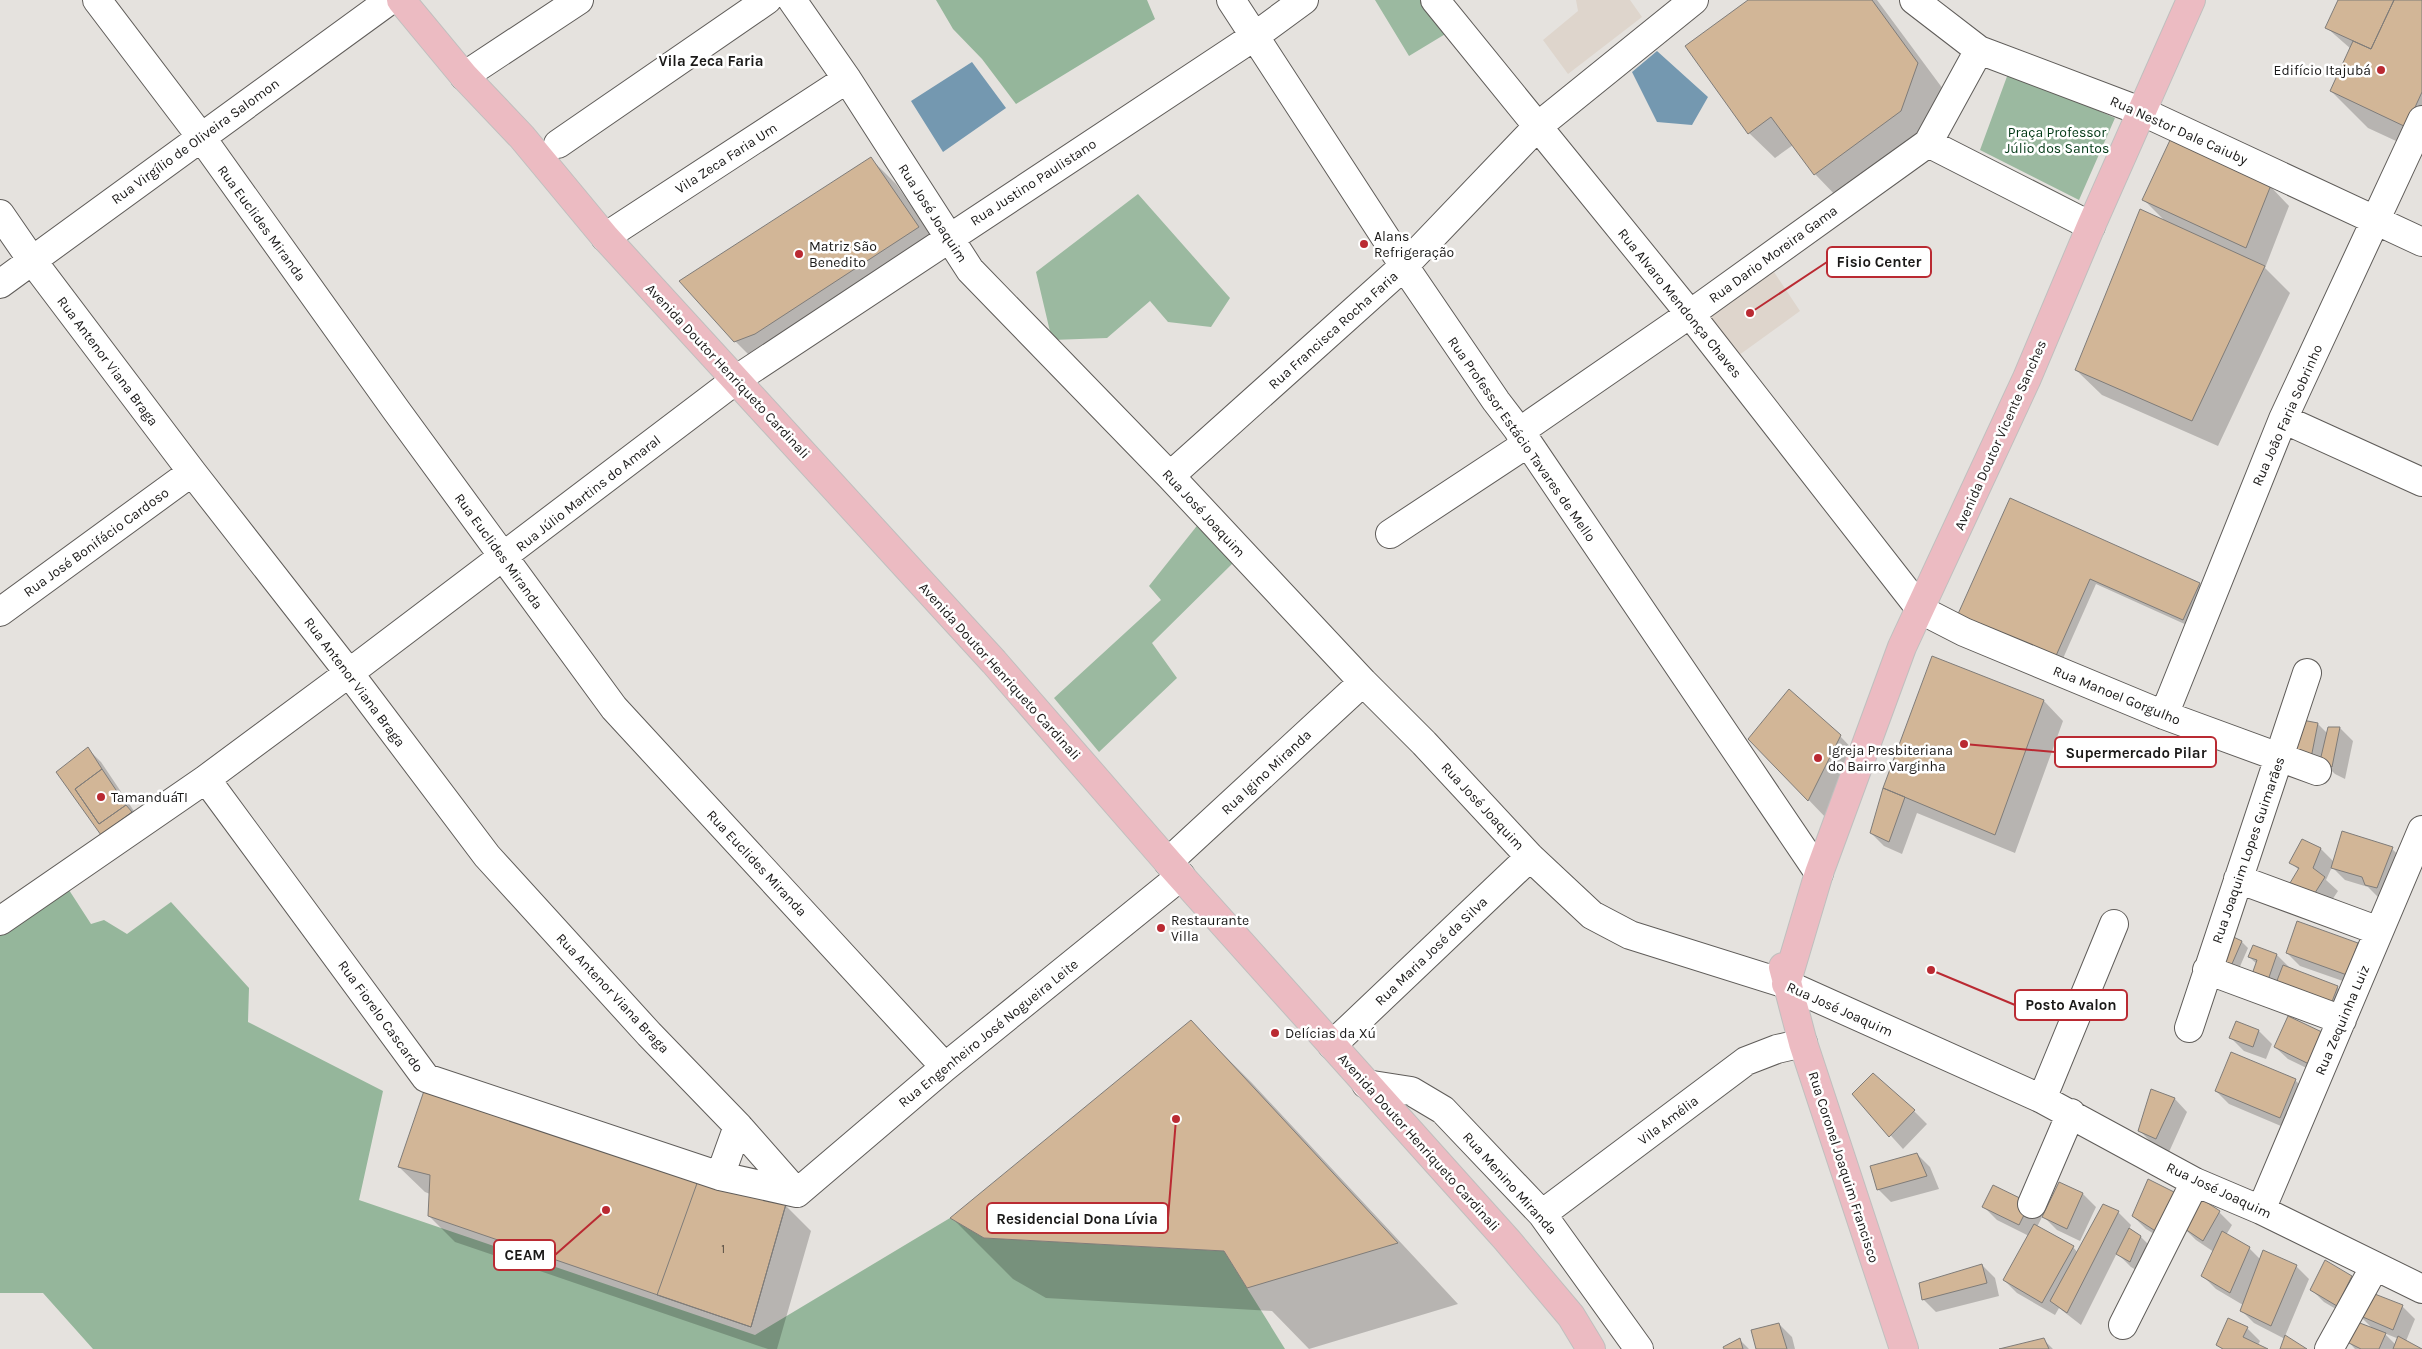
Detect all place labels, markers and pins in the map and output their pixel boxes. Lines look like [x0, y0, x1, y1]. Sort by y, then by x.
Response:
place label: Edifício Itajubá [2274, 62, 2371, 79]
marker: Edifício Itajubá [2375, 64, 2387, 76]
place label: Alans Refrigeração [1374, 228, 1454, 261]
place label: Matriz São Benedito [809, 238, 877, 271]
marker: Alans Refrigeração [1358, 238, 1370, 250]
callout: Fisio Center [1827, 247, 1931, 277]
marker: Matriz São Benedito [793, 248, 805, 260]
callout: Supermercado Pilar [2055, 737, 2216, 767]
place label: Igreja Presbiteriana do Bairro Varginha [1828, 742, 1953, 775]
marker: Igreja Presbiteriana do Bairro Varginha [1812, 752, 1824, 764]
place label: TamanduáTI [111, 789, 188, 806]
marker: TamanduáTI [95, 791, 107, 803]
place label: Restaurante Villa [1171, 912, 1249, 945]
marker: Restaurante Villa [1155, 922, 1167, 934]
callout: Posto Avalon [2015, 990, 2127, 1020]
place label: Delícias da Xú [1285, 1025, 1376, 1042]
marker: Delícias da Xú [1269, 1027, 1281, 1039]
callout: Residencial Dona Lívia [987, 1203, 1168, 1233]
callout: CEAM [494, 1240, 555, 1270]

